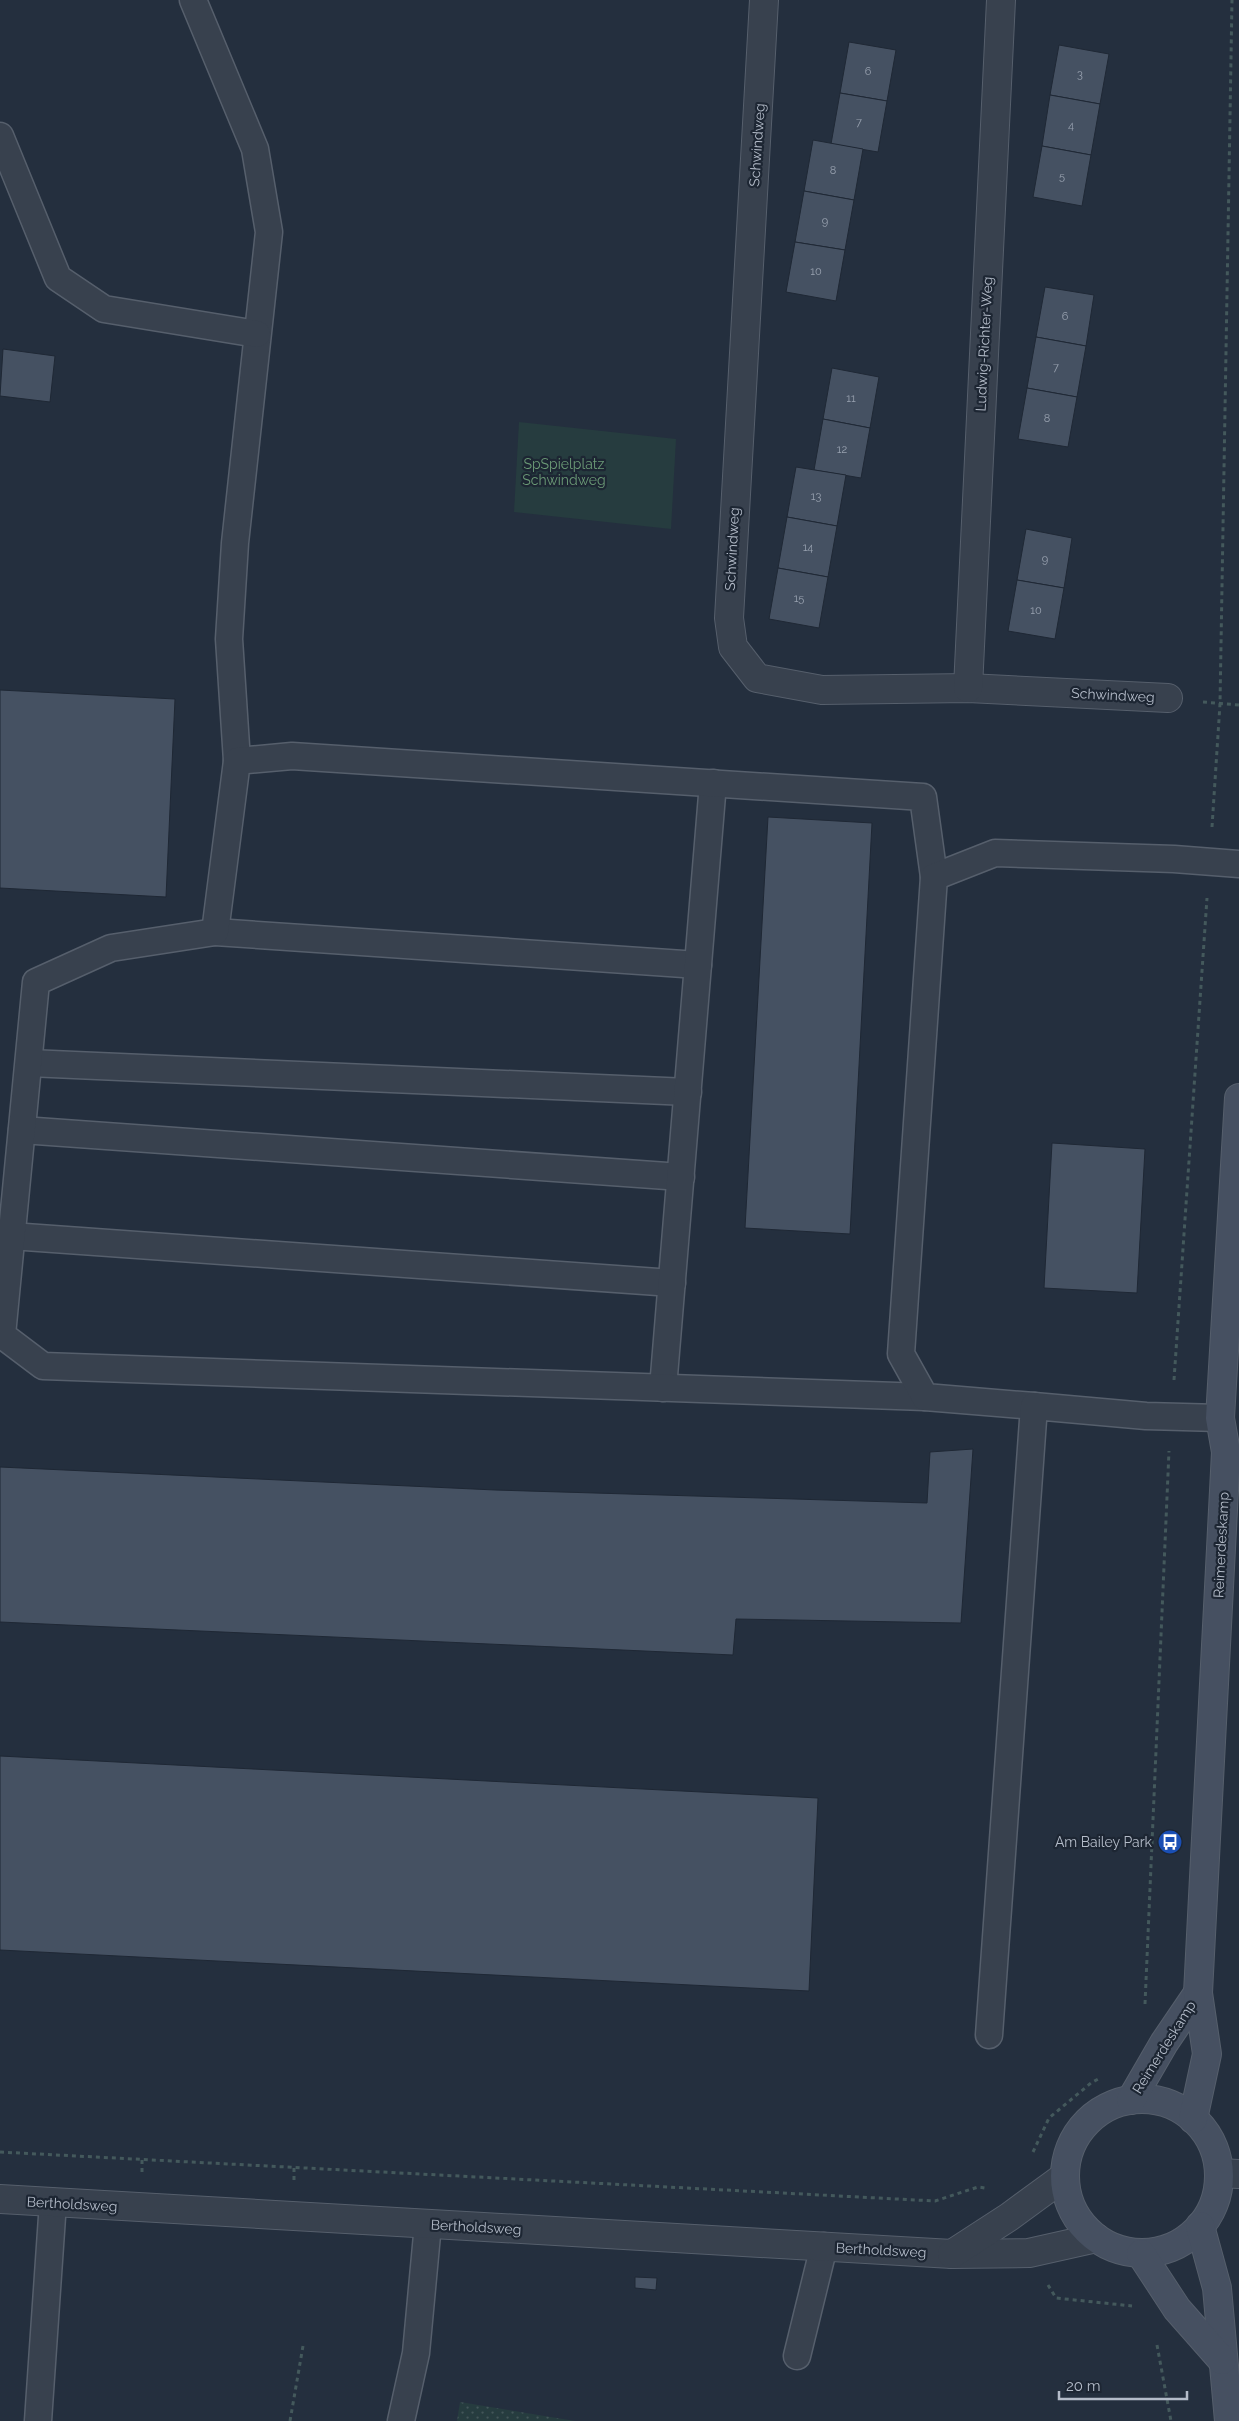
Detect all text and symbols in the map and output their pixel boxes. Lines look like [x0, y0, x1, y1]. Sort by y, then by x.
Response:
house number: 6 [865, 65, 872, 78]
house number: 3 [1077, 68, 1083, 81]
street label: Schwindweg [746, 103, 768, 187]
house number: 7 [856, 116, 862, 129]
house number: 4 [1068, 119, 1074, 132]
house number: 8 [830, 164, 836, 177]
house number: 5 [1059, 170, 1065, 183]
house number: 9 [822, 215, 828, 228]
house number: 10 [810, 265, 822, 278]
street label: Ludwig-Richter-Weg [972, 276, 996, 412]
house number: 6 [1062, 310, 1069, 323]
house number: 7 [1053, 361, 1059, 374]
house number: 11 [846, 392, 856, 405]
house number: 8 [1044, 412, 1050, 425]
house number: 12 [837, 443, 847, 456]
park label: SpSpielplatz Schwindweg [522, 456, 606, 488]
house number: 13 [811, 490, 821, 503]
street label: Schwindweg [722, 507, 742, 591]
house number: 14 [803, 541, 813, 554]
house number: 9 [1042, 553, 1048, 566]
house number: 15 [794, 592, 804, 605]
house number: 10 [1030, 604, 1042, 617]
street label: Schwindweg [1071, 685, 1155, 705]
street label: Reimerdeskamp [1210, 1491, 1232, 1598]
bus stop icon: Am Bailey Park [1157, 1829, 1183, 1855]
place label: Am Bailey Park [1055, 1834, 1153, 1850]
street label: Reimerdeskamp [1129, 1997, 1199, 2096]
street label: Bertholdsweg [26, 2194, 118, 2214]
street label: Bertholdsweg [430, 2217, 522, 2237]
street label: Bertholdsweg [835, 2240, 927, 2260]
scale bar [1059, 2368, 1186, 2400]
text: 20 m [1066, 2377, 1101, 2395]

